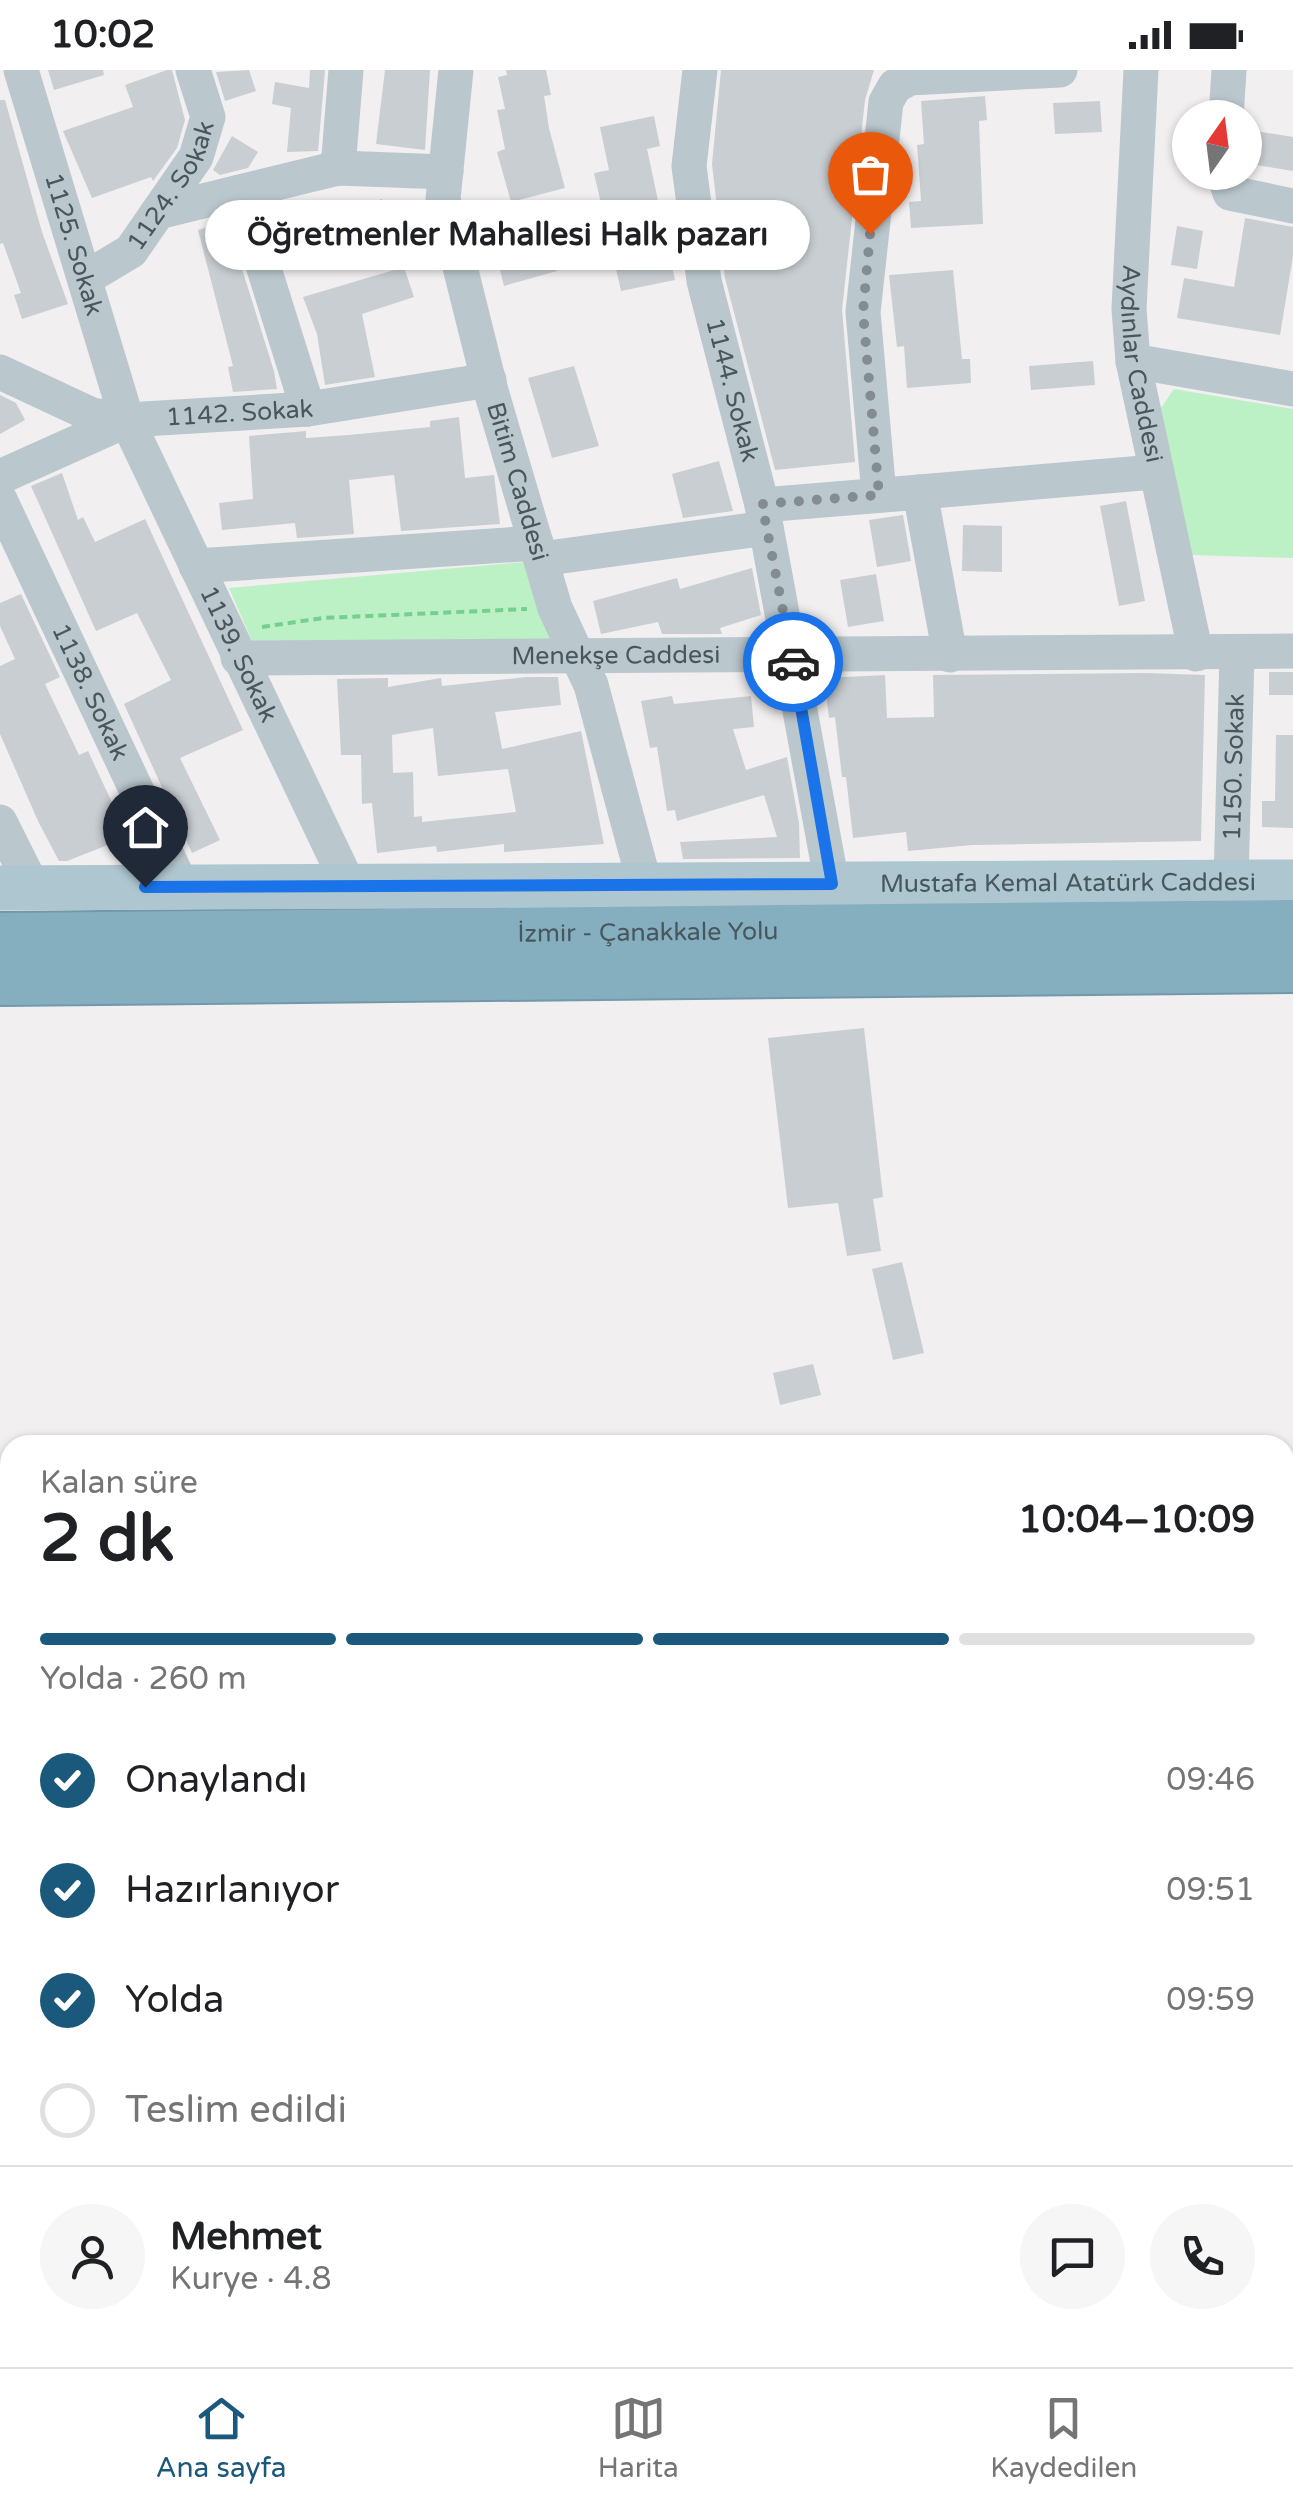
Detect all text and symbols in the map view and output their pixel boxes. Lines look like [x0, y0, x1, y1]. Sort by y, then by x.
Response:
text: 10:02 [50, 12, 155, 58]
north arrow [1172, 100, 1262, 190]
map controls [1172, 100, 1262, 190]
street label: 1124. Sokak [121, 117, 221, 256]
pin [828, 132, 913, 235]
icon: bag [843, 147, 898, 202]
street label: 1125. Sokak [38, 169, 109, 319]
callout: Öğretmenler Mahallesi Halk pazarı [205, 199, 810, 269]
text: Öğretmenler Mahallesi Halk pazarı [247, 216, 768, 254]
street label: Aydınlar Caddesi [1114, 264, 1169, 465]
street label: 1144. Sokak [699, 315, 765, 465]
street label: 1142. Sokak [165, 394, 314, 433]
street label: Bitim Caddesi [480, 399, 555, 565]
street label: 1139. Sokak [193, 581, 284, 727]
courier [743, 612, 843, 712]
street label: 1138. Sokak [45, 619, 135, 765]
icon: car [766, 635, 821, 690]
street label: Menekşe Caddesi [511, 640, 721, 671]
street label: 1150. Sokak [1217, 693, 1251, 841]
pin [103, 785, 188, 888]
icon: home [118, 800, 173, 855]
street label: Mustafa Kemal Atatürk Caddesi [880, 867, 1256, 899]
street label: İzmir - Çanakkale Yolu [517, 916, 779, 949]
text: Kalan süre [40, 1464, 198, 1502]
text: 10:04–10:09 [1018, 1497, 1255, 1543]
text: 2 dk [40, 1500, 174, 1579]
text: Yolda · 260 m [40, 1660, 247, 1698]
icon: check [40, 1753, 95, 1808]
text: Onaylandı [125, 1757, 307, 1803]
text: 09:46 [1166, 1761, 1255, 1799]
icon: check [40, 1863, 95, 1918]
text: Hazırlanıyor [125, 1867, 339, 1913]
text: 09:51 [1166, 1871, 1255, 1909]
icon: check [40, 1973, 95, 2028]
text: Yolda [125, 1977, 224, 2023]
text: 09:59 [1166, 1981, 1255, 2019]
text: Teslim edildi [125, 2087, 347, 2133]
button: person [40, 2204, 145, 2309]
button: chat [1020, 2204, 1125, 2309]
button: phone [1150, 2204, 1255, 2309]
text: Mehmet [170, 2214, 322, 2260]
text: Kurye · 4.8 [170, 2260, 332, 2298]
tab: Ana sayfa [156, 2391, 286, 2485]
tab: Harita [598, 2391, 679, 2485]
tab: Kaydedilen [990, 2391, 1137, 2485]

